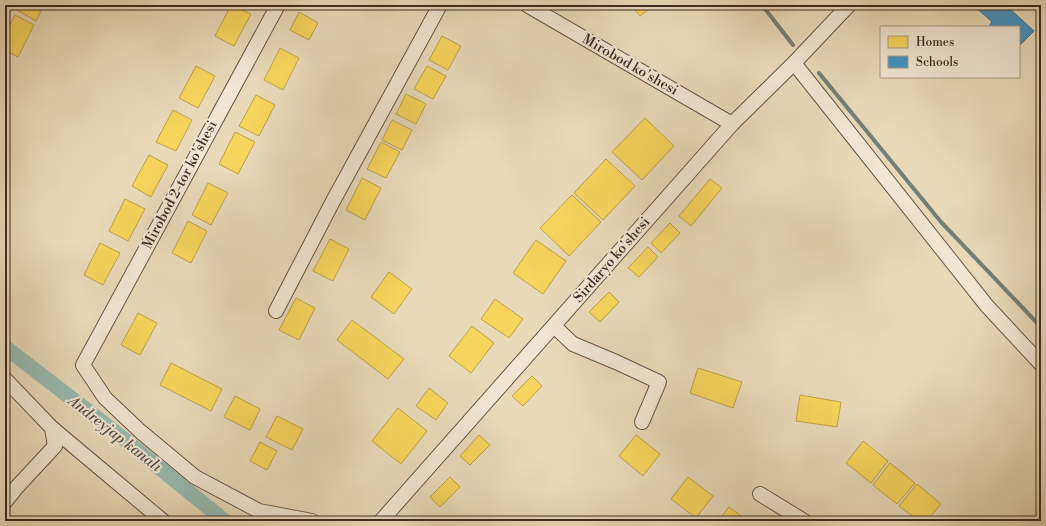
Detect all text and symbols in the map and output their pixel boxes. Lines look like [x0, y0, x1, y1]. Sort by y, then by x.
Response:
legend [880, 26, 1020, 78]
street label: Mirobod ko'shesi [579, 30, 682, 100]
text: Homes [916, 35, 954, 50]
text: Schools [916, 55, 958, 70]
street label: Mirobod 2-tor ko'shesi [138, 117, 222, 252]
street label: Sirdaryo ko'shesi [570, 213, 654, 307]
water label: Andreyjap kanalı [63, 390, 166, 477]

